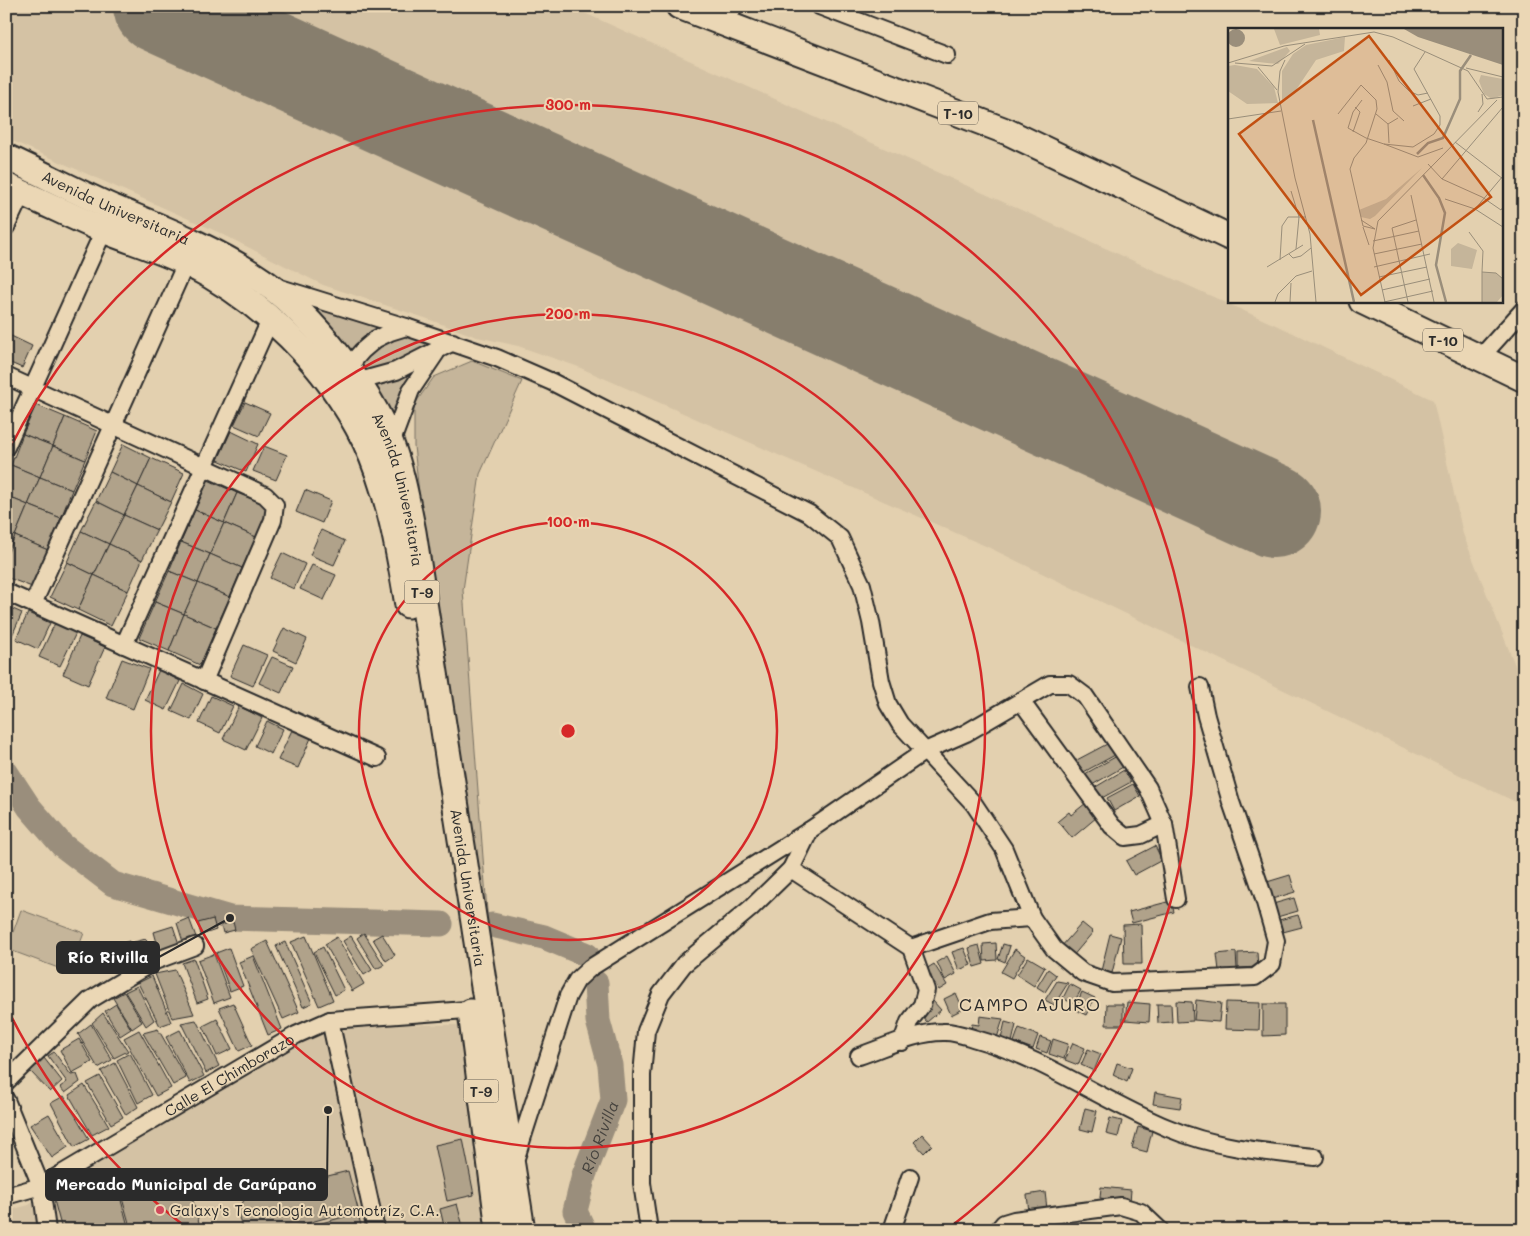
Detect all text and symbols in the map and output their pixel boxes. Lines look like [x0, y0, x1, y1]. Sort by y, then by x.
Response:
inset map [1228, 28, 1502, 302]
text: 300 m [545, 94, 591, 114]
road number: T-10 [938, 102, 978, 125]
street label: Avenida Universitaria [39, 166, 193, 249]
text: 200 m [546, 303, 591, 323]
road number: T-10 [1423, 328, 1463, 352]
street label: Avenida Universitaria [368, 409, 428, 568]
text: 100 m [546, 511, 590, 531]
road number: T-9 [404, 580, 440, 604]
centre of rings [559, 722, 577, 740]
street label: Avenida Universitaria [446, 807, 491, 968]
callout: Río Rivilla [57, 942, 159, 973]
text: Río Rivilla [67, 946, 149, 967]
district label: CAMPO AJURO [959, 992, 1101, 1016]
street label: Calle El Chimborazo [161, 1028, 298, 1121]
road number: T-9 [464, 1080, 498, 1102]
water label: Río Rivilla [575, 1097, 622, 1176]
callout: Mercado Municipal de Carúpano [46, 1169, 327, 1200]
text: Mercado Municipal de Carúpano [56, 1173, 317, 1194]
place label: Galaxy's Tecnologia Automotríz, C.A. [170, 1200, 440, 1220]
marker: Galaxy's Tecnologia Automotríz, C.A. [154, 1204, 166, 1216]

